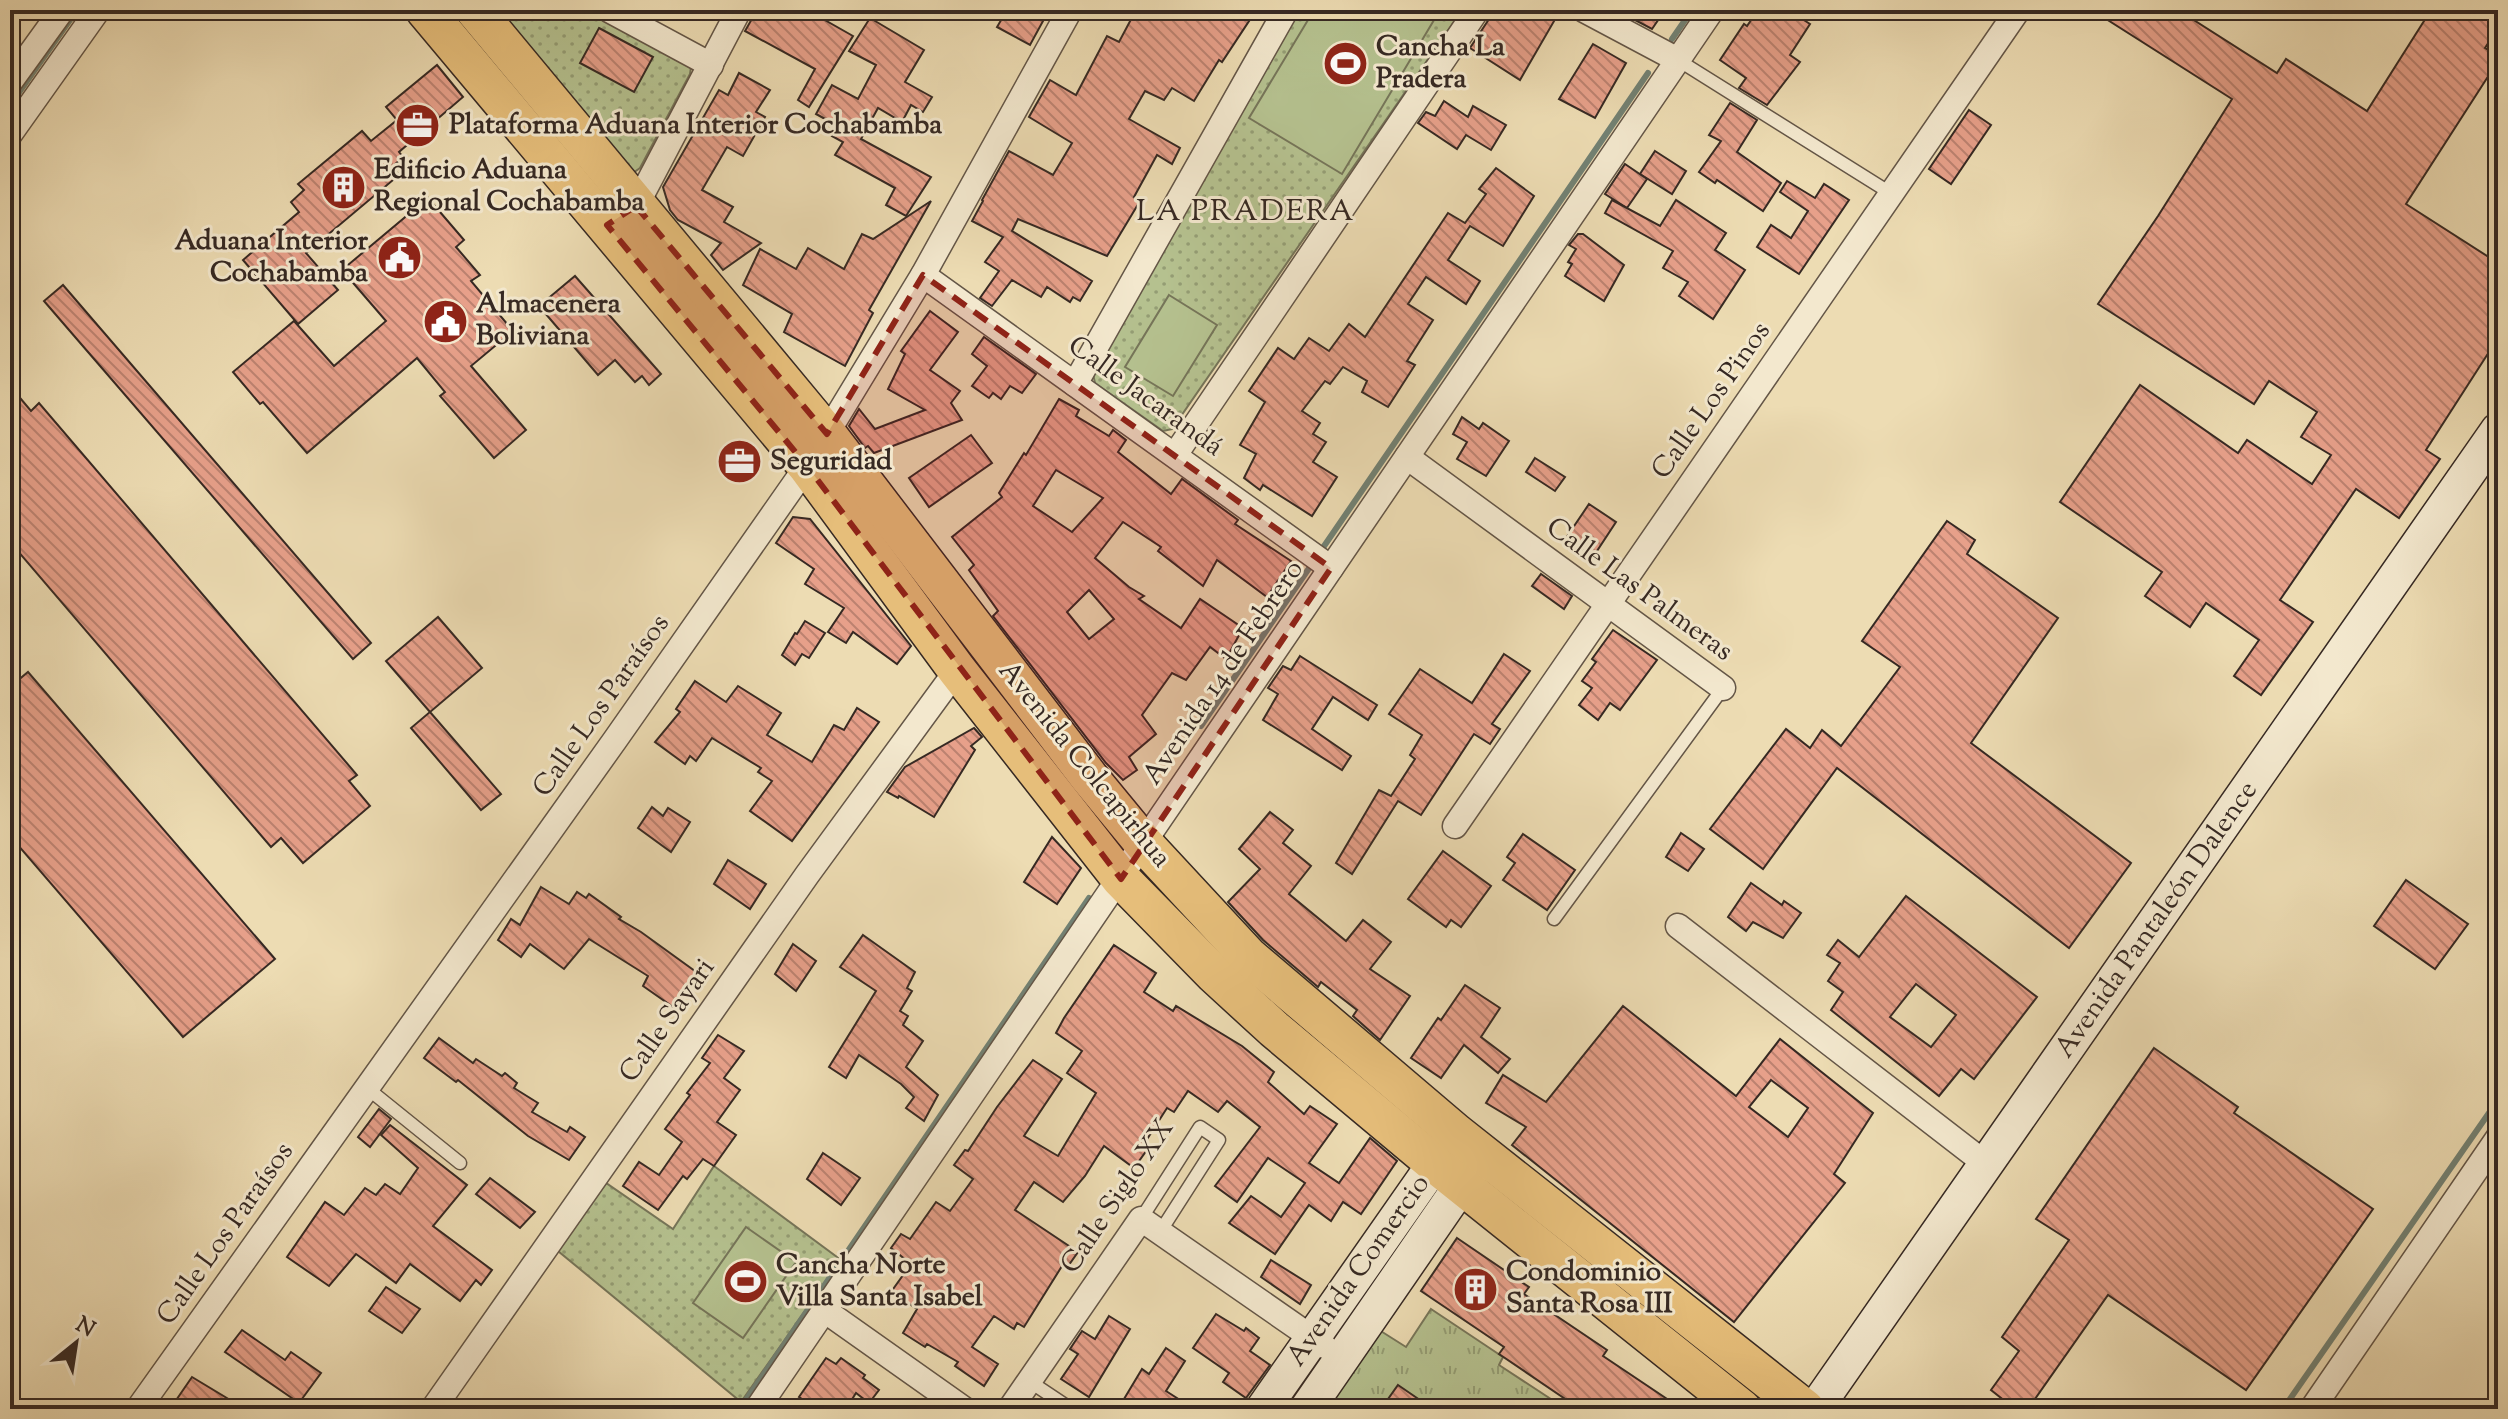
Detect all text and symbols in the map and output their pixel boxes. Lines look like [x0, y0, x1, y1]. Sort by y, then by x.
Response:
place label: Cancha La Pradera [1376, 28, 1505, 100]
sports icon: Cancha La Pradera [1321, 40, 1369, 88]
office icon: Plataforma Aduana Interior Cochabamba [394, 102, 442, 150]
place label: Plataforma Aduana Interior Cochabamba [449, 106, 942, 146]
place label: Edificio Aduana Regional Cochabamba [374, 151, 644, 223]
building icon: Edificio Aduana Regional Cochabamba [319, 163, 367, 211]
district label: LA PRADERA [1136, 191, 1356, 234]
place label: Aduana Interior Cochabamba [174, 222, 368, 294]
public building icon: Aduana Interior Cochabamba [375, 234, 423, 282]
place label: Almacenera Boliviana [476, 285, 621, 357]
public building icon: Almacenera Boliviana [421, 297, 469, 345]
street label: Calle Los Pinos [1643, 314, 1781, 488]
street label: Calle Jacarandá [1059, 327, 1231, 467]
office icon: Seguridad [715, 438, 763, 486]
place label: Seguridad [770, 442, 892, 482]
street label: Calle Las Palmeras [1537, 508, 1741, 672]
street label: Avenida 14 de Febrero [1134, 552, 1314, 794]
street label: Calle Los Paraísos [524, 606, 680, 806]
street label: Avenida Colcapirhua [988, 653, 1180, 877]
street label: Avenida Pantaleón Dalence [2046, 773, 2268, 1067]
street label: Calle Sayari [610, 951, 726, 1091]
street label: Calle Siglo XX [1052, 1112, 1184, 1282]
street label: Calle Los Paraísos [148, 1134, 304, 1334]
street label: Avenida Comercio [1278, 1167, 1440, 1375]
place label: Cancha Norte Villa Santa Isabel [776, 1246, 983, 1318]
place label: Condominio Santa Rosa III [1506, 1253, 1673, 1325]
sports icon: Cancha Norte Villa Santa Isabel [721, 1258, 769, 1306]
building icon: Condominio Santa Rosa III [1451, 1265, 1499, 1313]
north arrow [36, 1303, 116, 1383]
text: N [69, 1310, 100, 1347]

